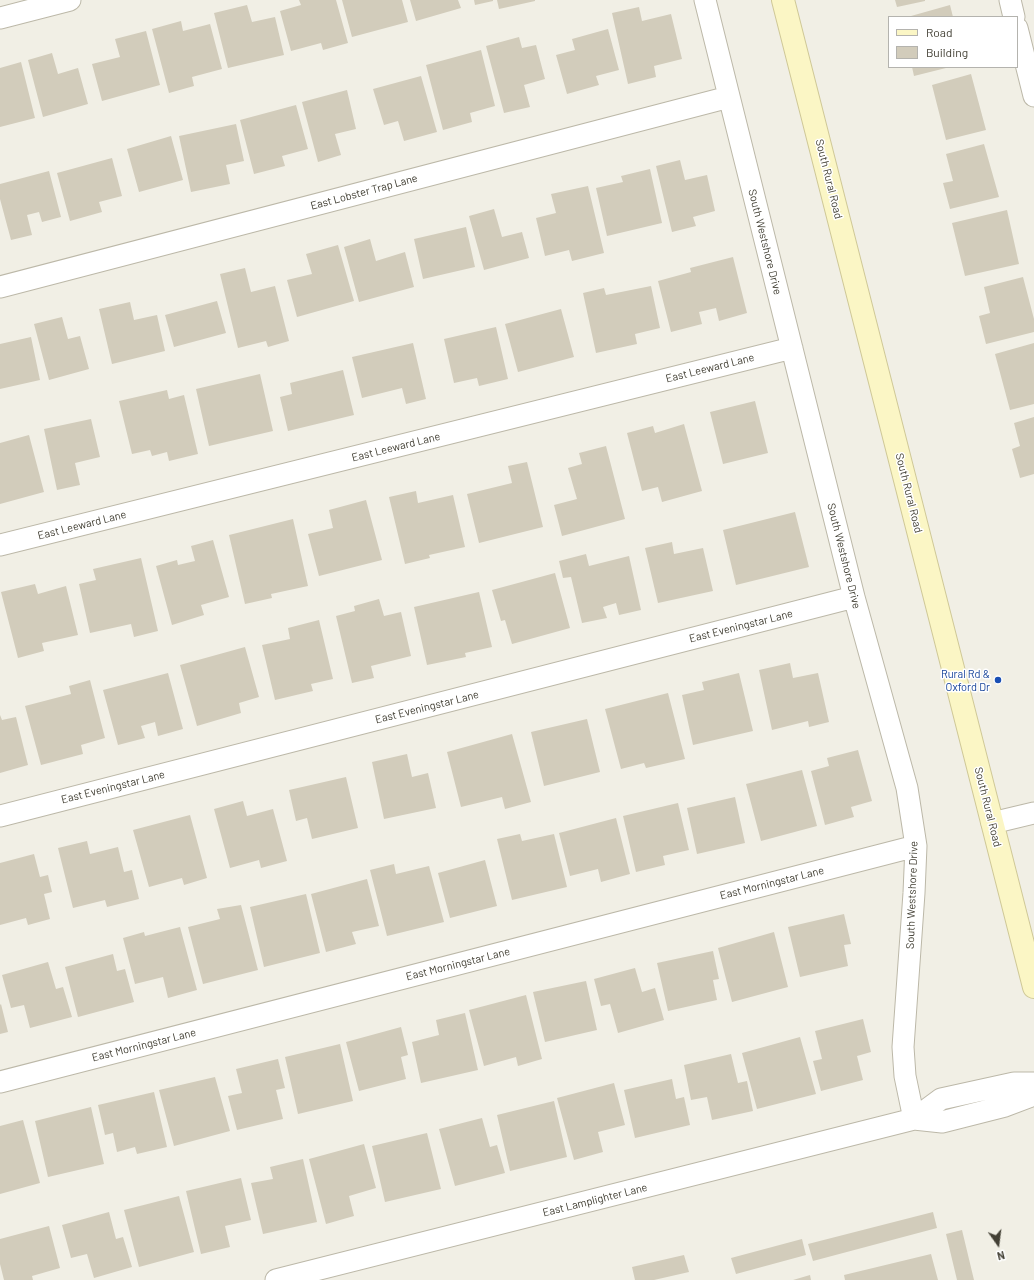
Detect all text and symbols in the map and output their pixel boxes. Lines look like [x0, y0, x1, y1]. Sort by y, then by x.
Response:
legend [888, 16, 1018, 68]
text: Road [926, 25, 953, 39]
text: Building [926, 45, 968, 59]
street label: South Rural Road [813, 138, 845, 220]
street label: East Lobster Trap Lane [309, 171, 419, 213]
street label: South Westshore Drive [745, 188, 785, 296]
street label: East Leeward Lane [664, 351, 756, 385]
street label: East Leeward Lane [350, 430, 442, 464]
street label: South Rural Road [893, 452, 925, 534]
street label: South Westshore Drive [824, 502, 864, 610]
street label: East Leeward Lane [36, 508, 128, 542]
street label: East Eveningstar Lane [688, 607, 794, 645]
place label: Rural Rd & Oxford Dr [941, 667, 990, 693]
marker: Rural Rd & Oxford Dr [993, 675, 1003, 685]
street label: East Eveningstar Lane [374, 688, 480, 726]
street label: South Rural Road [972, 766, 1004, 848]
street label: East Eveningstar Lane [60, 768, 166, 806]
street label: South Westshore Drive [904, 841, 920, 949]
street label: East Morningstar Lane [719, 864, 825, 902]
street label: East Morningstar Lane [405, 945, 511, 983]
street label: East Morningstar Lane [91, 1026, 197, 1064]
street label: East Lamplighter Lane [541, 1181, 649, 1219]
north arrow [978, 1224, 1018, 1264]
text: N [996, 1249, 1006, 1263]

